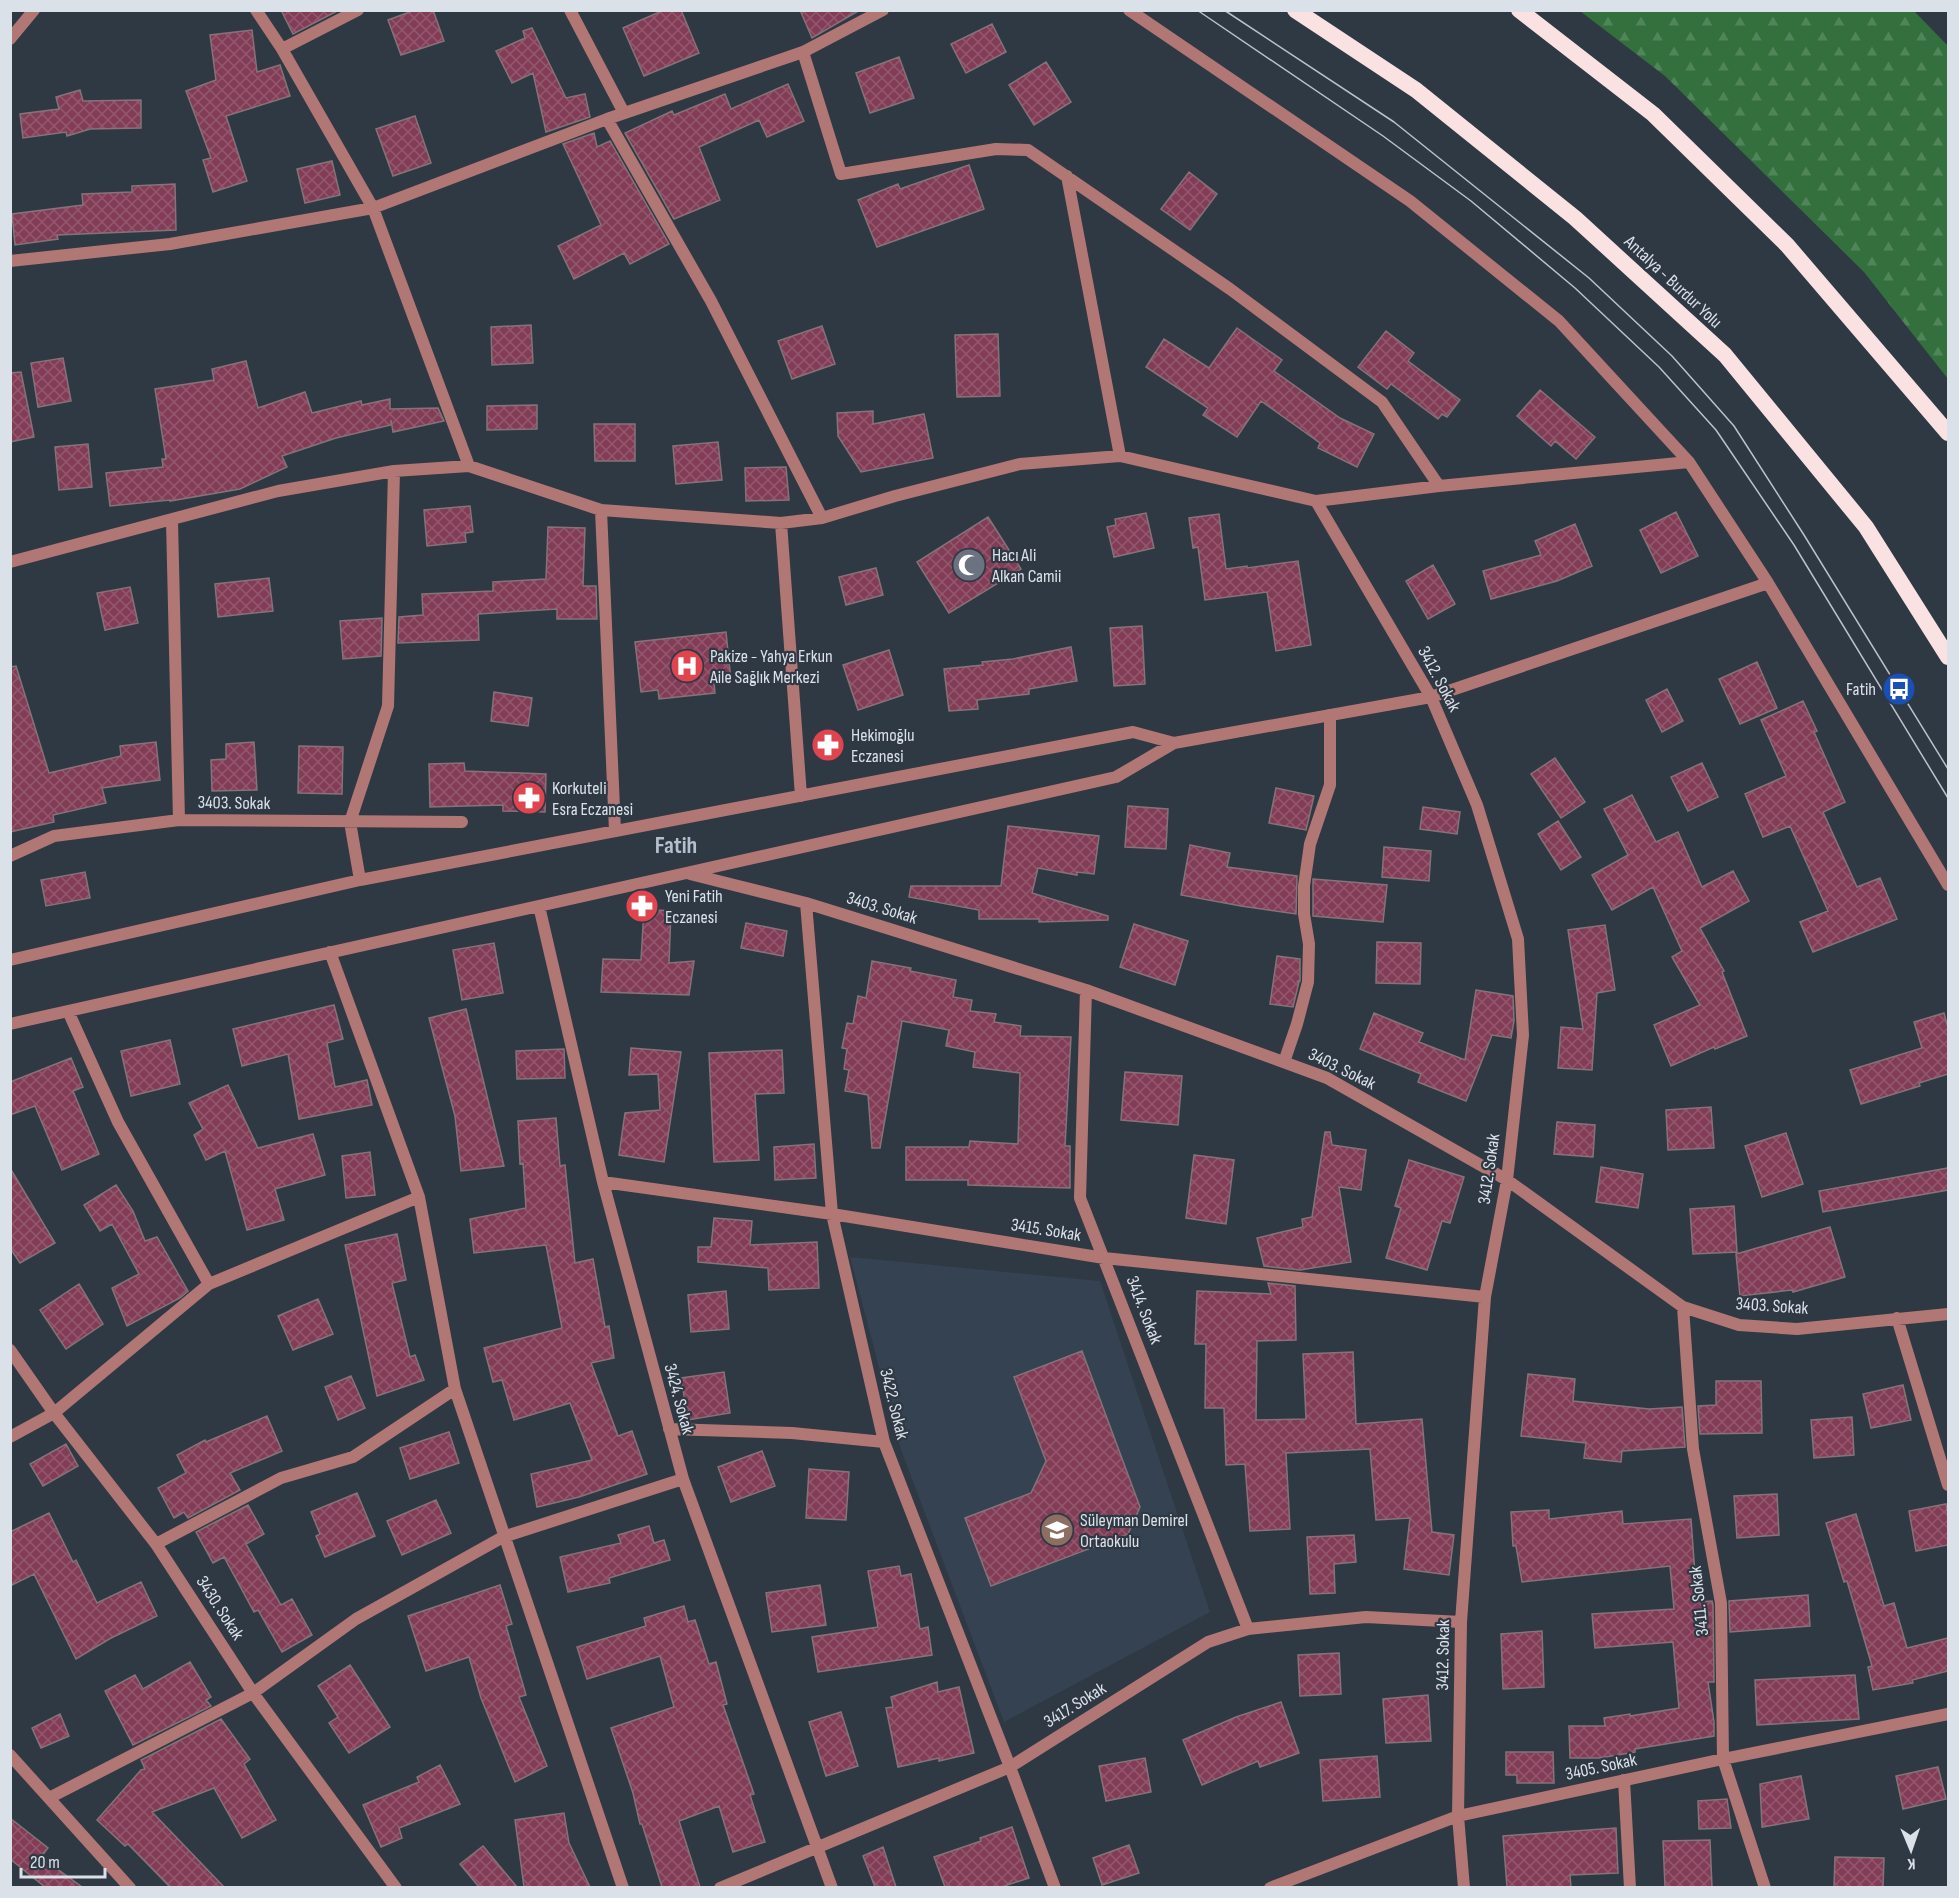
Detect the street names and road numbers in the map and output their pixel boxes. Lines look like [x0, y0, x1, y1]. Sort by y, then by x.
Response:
street label: Antalya - Burdur Yolu [1619, 231, 1726, 333]
street label: 3412. Sokak [1413, 643, 1465, 715]
street label: 3403. Sokak [197, 792, 271, 814]
street label: 3403. Sokak [844, 887, 920, 929]
street label: 3403. Sokak [1305, 1044, 1379, 1094]
street label: 3412. Sokak [1474, 1132, 1504, 1206]
street label: 3415. Sokak [1009, 1214, 1083, 1246]
street label: 3414. Sokak [1121, 1273, 1167, 1347]
street label: 3403. Sokak [1735, 1293, 1809, 1319]
street label: 3424. Sokak [660, 1361, 699, 1437]
street label: 3422. Sokak [875, 1366, 913, 1442]
street label: 3411. Sokak [1685, 1565, 1713, 1637]
street label: 3430. Sokak [192, 1572, 249, 1644]
street label: 3412. Sokak [1432, 1619, 1454, 1691]
street label: 3417. Sokak [1040, 1678, 1110, 1732]
street label: 3405. Sokak [1563, 1749, 1639, 1785]

